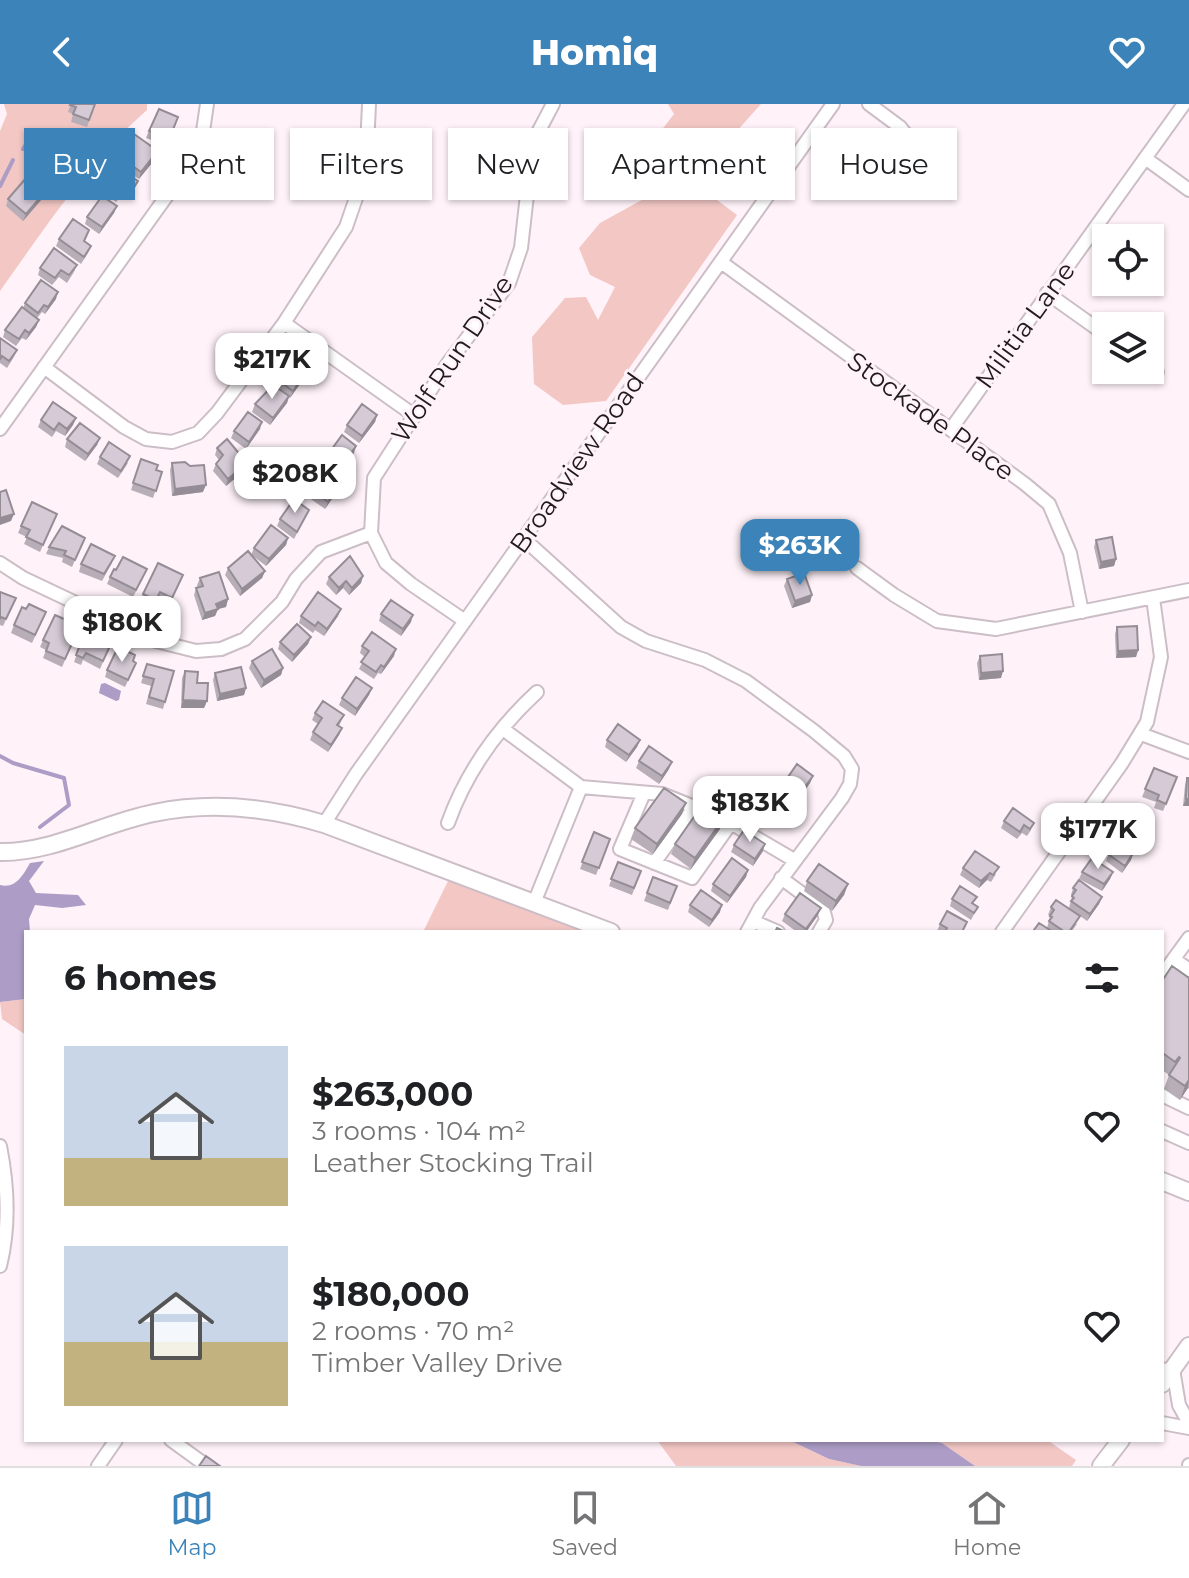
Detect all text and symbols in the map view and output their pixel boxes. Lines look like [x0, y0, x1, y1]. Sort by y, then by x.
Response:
icon: back [40, 30, 84, 74]
text: Homiq [531, 30, 658, 74]
icon: heart [1105, 30, 1149, 74]
chip: Buy [24, 128, 135, 200]
chip: Rent [151, 128, 274, 200]
chip: Filters [290, 128, 432, 200]
chip: New [448, 128, 568, 200]
chip: Apartment [584, 128, 795, 200]
chip: House [811, 128, 957, 200]
map controls [1092, 224, 1164, 384]
button: locate [1092, 224, 1164, 296]
street label: Militia Lane [968, 255, 1082, 395]
street label: Wolf Run Drive [384, 269, 520, 449]
button: layers [1092, 312, 1164, 384]
pin: $217K [216, 333, 328, 401]
text: $217K [233, 343, 311, 375]
street label: Stockade Place [841, 345, 1021, 487]
street label: Broadview Road [503, 367, 651, 559]
pin: $208K [239, 447, 351, 515]
text: $208K [252, 457, 338, 489]
pin: $263K [744, 519, 856, 587]
text: $263K [758, 529, 842, 561]
pin: $180K [66, 596, 178, 664]
text: $180K [82, 606, 162, 638]
pin: $183K [694, 776, 806, 844]
text: $183K [711, 786, 789, 818]
pin: $177K [1042, 803, 1154, 871]
text: $177K [1059, 813, 1137, 845]
icon: filters [1080, 956, 1124, 1000]
text: 6 homes [64, 957, 217, 999]
text: $263,000 [312, 1073, 473, 1115]
icon: home [128, 1078, 224, 1174]
icon: heart [1080, 1104, 1124, 1148]
text: 3 rooms · 104 m² [312, 1115, 526, 1147]
text: Leather Stocking Trail [312, 1147, 594, 1179]
text: $180,000 [312, 1273, 469, 1315]
icon: home [128, 1278, 224, 1374]
icon: heart [1080, 1304, 1124, 1348]
text: 2 rooms · 70 m² [312, 1315, 514, 1347]
text: Timber Valley Drive [312, 1347, 563, 1379]
tab: Map [168, 1486, 217, 1561]
tab: Saved [552, 1486, 618, 1561]
tab: Home [953, 1486, 1021, 1561]

